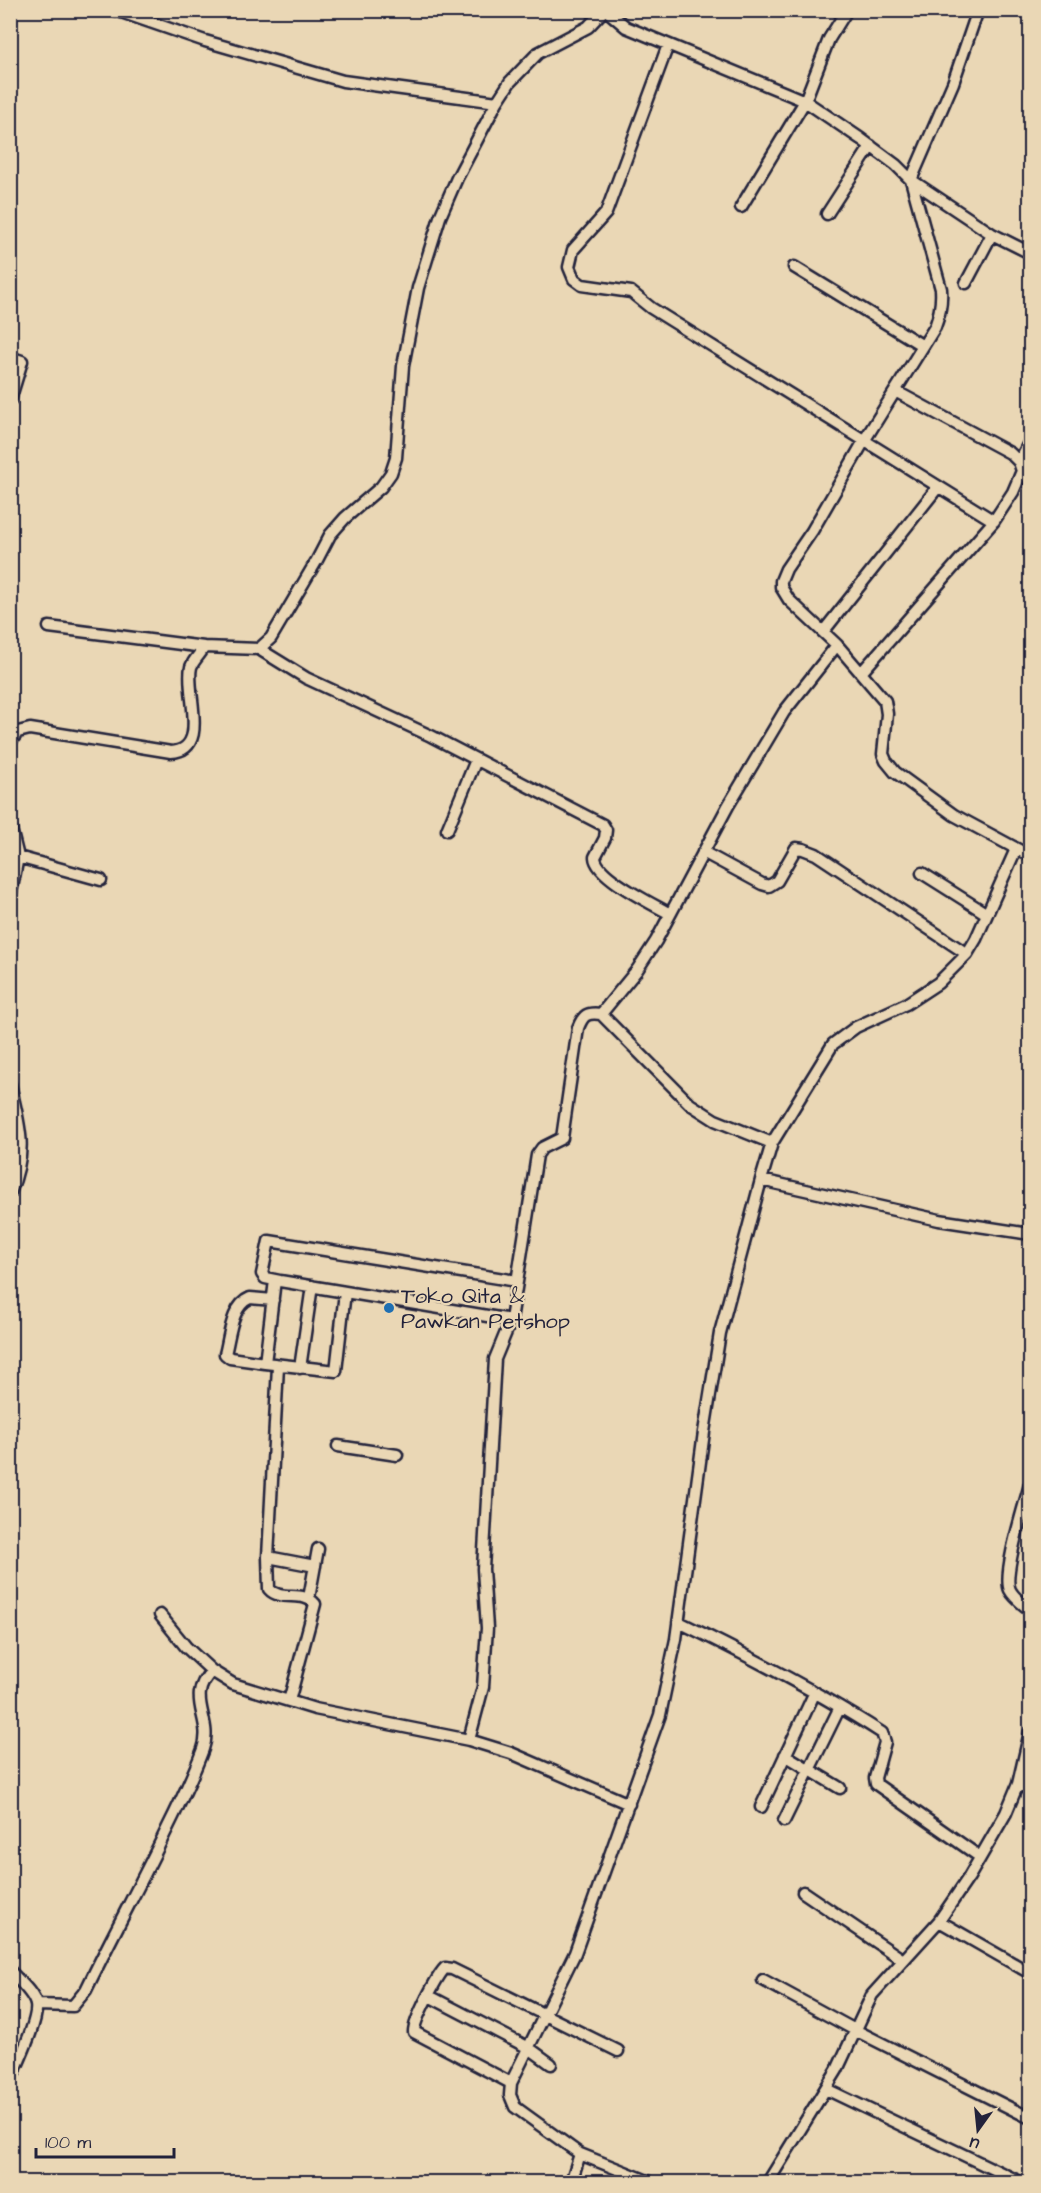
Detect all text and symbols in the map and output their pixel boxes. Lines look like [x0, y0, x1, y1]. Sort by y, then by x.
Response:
place label: Toko Qita & Pawkan Petshop [401, 1281, 570, 1337]
marker: Toko Qita & Pawkan Petshop [382, 1301, 396, 1315]
north arrow [948, 2100, 1008, 2160]
scale bar [36, 2121, 174, 2159]
text: 100 m [45, 2130, 91, 2155]
text: U [967, 2132, 982, 2155]

